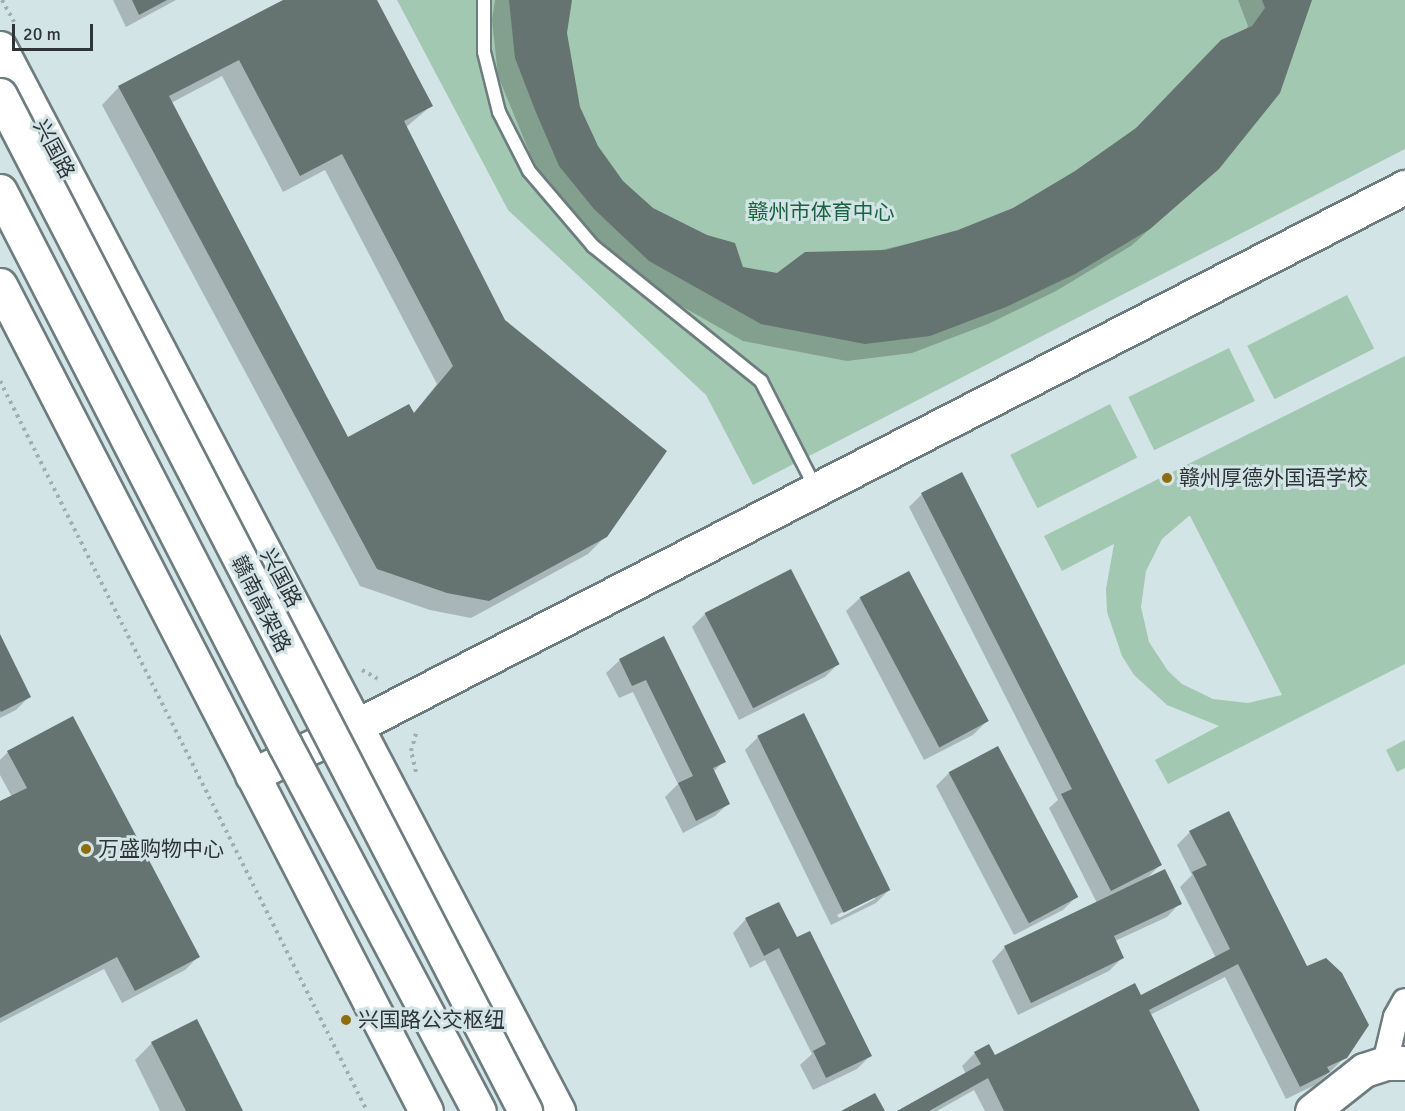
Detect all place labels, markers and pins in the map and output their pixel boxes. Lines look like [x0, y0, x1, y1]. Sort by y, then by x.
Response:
place label: 赣州厚德外国语学校 [1179, 465, 1368, 491]
marker: 赣州厚德外国语学校 [1160, 471, 1174, 485]
place label: 万盛购物中心 [98, 836, 224, 862]
marker: 万盛购物中心 [79, 842, 93, 856]
place label: 兴国路公交枢纽 [358, 1007, 505, 1033]
marker: 兴国路公交枢纽 [339, 1013, 353, 1027]

